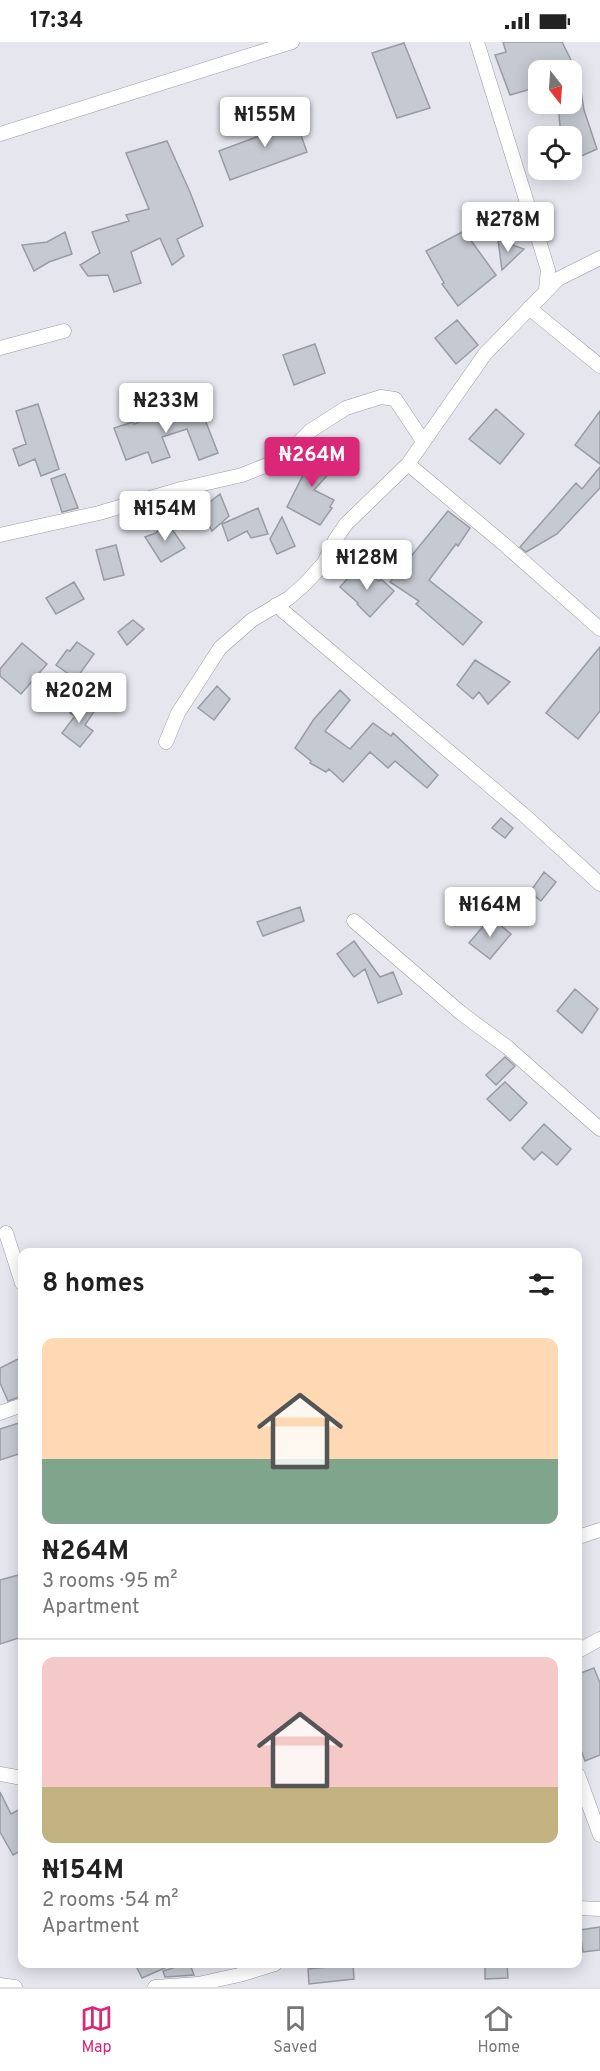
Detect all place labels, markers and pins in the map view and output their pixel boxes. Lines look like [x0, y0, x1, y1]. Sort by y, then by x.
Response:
pin: ₦155M [223, 97, 307, 148]
pin: ₦278M [466, 202, 550, 253]
pin: ₦233M [124, 383, 208, 434]
pin: ₦264M [270, 437, 354, 488]
pin: ₦154M [123, 491, 207, 542]
pin: ₦128M [325, 540, 409, 591]
pin: ₦202M [37, 673, 121, 724]
pin: ₦164M [448, 887, 532, 938]

